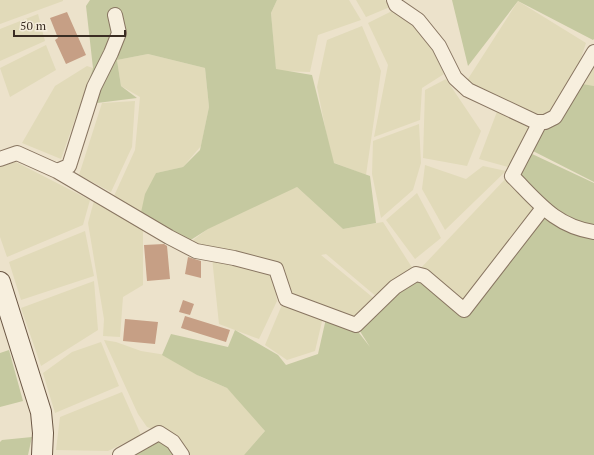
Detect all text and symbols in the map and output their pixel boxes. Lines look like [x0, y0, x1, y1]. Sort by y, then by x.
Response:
scale bar [14, 12, 125, 38]
text: 50 m [20, 18, 47, 33]

